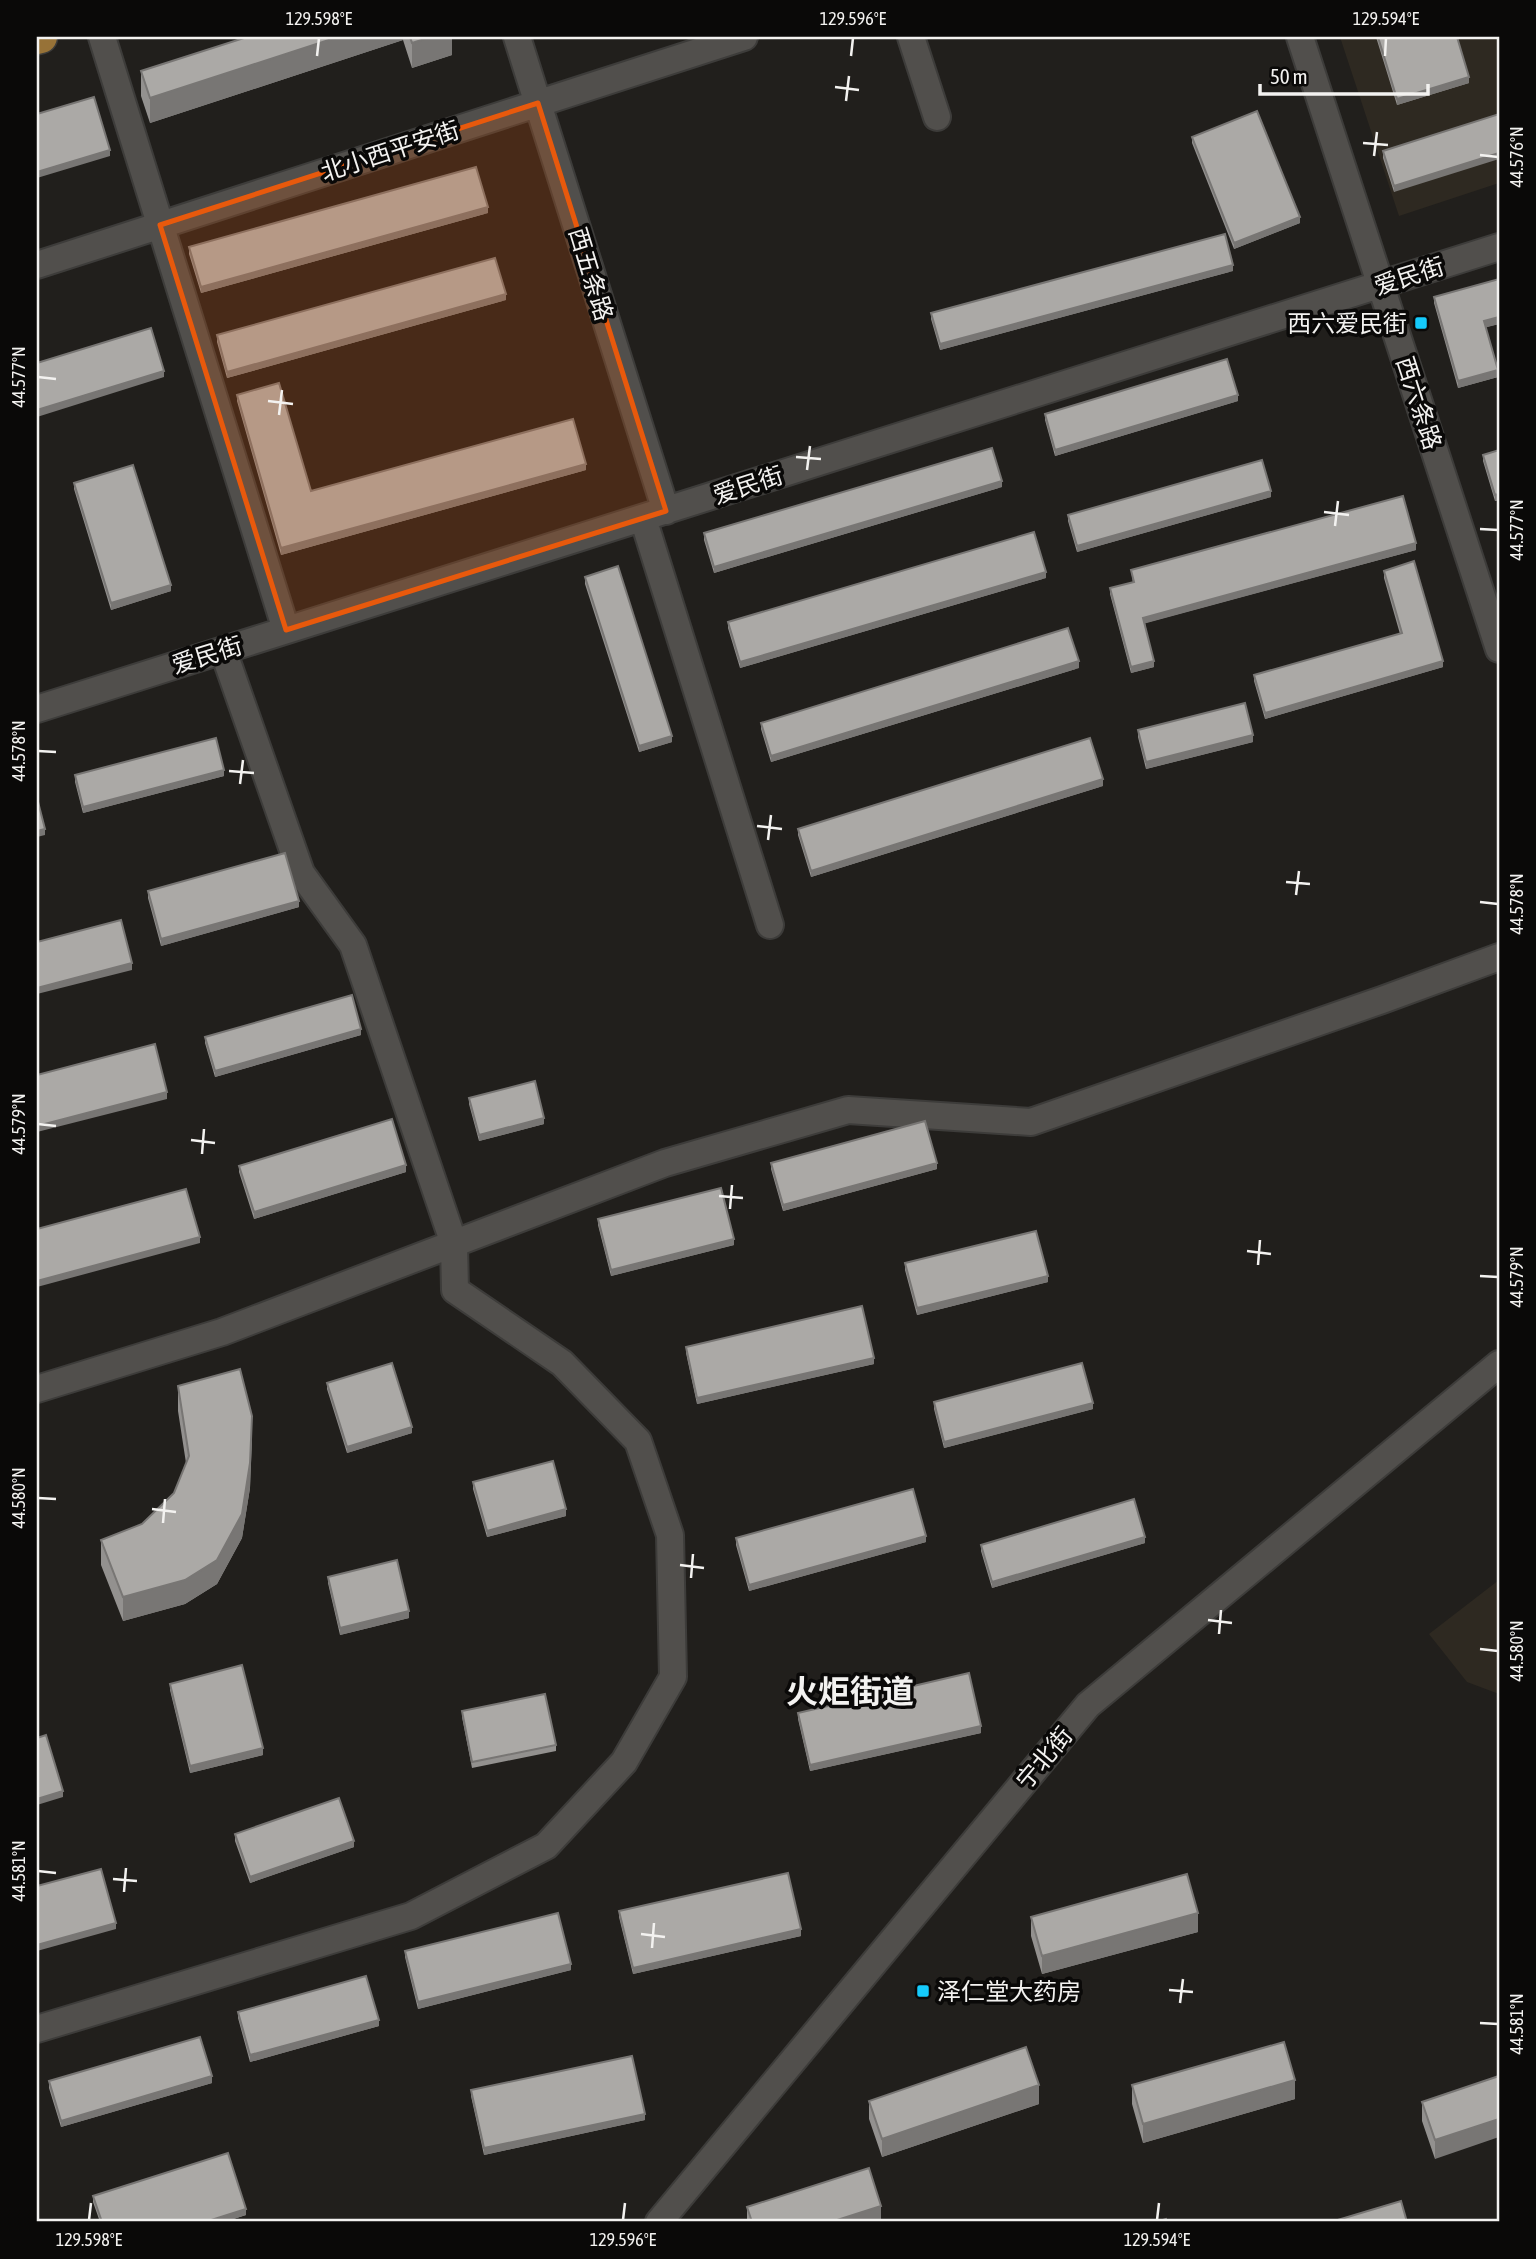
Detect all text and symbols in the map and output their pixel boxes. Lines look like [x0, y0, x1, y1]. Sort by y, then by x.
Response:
text: 129.598°E [286, 8, 353, 29]
text: 129.596°E [820, 8, 887, 29]
text: 129.594°E [1353, 8, 1420, 29]
scale bar [1260, 52, 1428, 96]
text: 50 m [1270, 64, 1308, 88]
street label: 北小西平安街 [317, 116, 463, 186]
text: 44.576°N [1506, 126, 1527, 188]
street label: 西五条路 [564, 224, 618, 324]
street label: 爱民街 [1371, 252, 1447, 300]
place label: 西六爱民街 [1287, 310, 1407, 337]
marker: 西六爱民街 [1413, 315, 1429, 331]
text: 44.577°N [8, 346, 29, 408]
street label: 西六条路 [1391, 353, 1447, 453]
street label: 爱民街 [710, 461, 786, 509]
text: 44.577°N [1506, 499, 1527, 561]
street label: 爱民街 [169, 632, 245, 678]
text: 44.578°N [8, 720, 29, 782]
text: 44.578°N [1506, 873, 1527, 935]
text: 44.579°N [8, 1093, 29, 1155]
text: 44.579°N [1506, 1246, 1527, 1308]
text: 44.580°N [8, 1467, 29, 1529]
text: 44.580°N [1506, 1620, 1527, 1682]
district label: 火炬街道 [786, 1673, 914, 1710]
street label: 宁北街 [1011, 1722, 1077, 1794]
text: 44.581°N [8, 1840, 29, 1902]
place label: 泽仁堂大药房 [937, 1978, 1081, 2005]
marker: 泽仁堂大药房 [915, 1983, 931, 1999]
text: 44.581°N [1506, 1993, 1527, 2055]
text: 129.598°E [56, 2229, 123, 2250]
text: 129.596°E [590, 2229, 657, 2250]
text: 129.594°E [1124, 2229, 1191, 2250]

